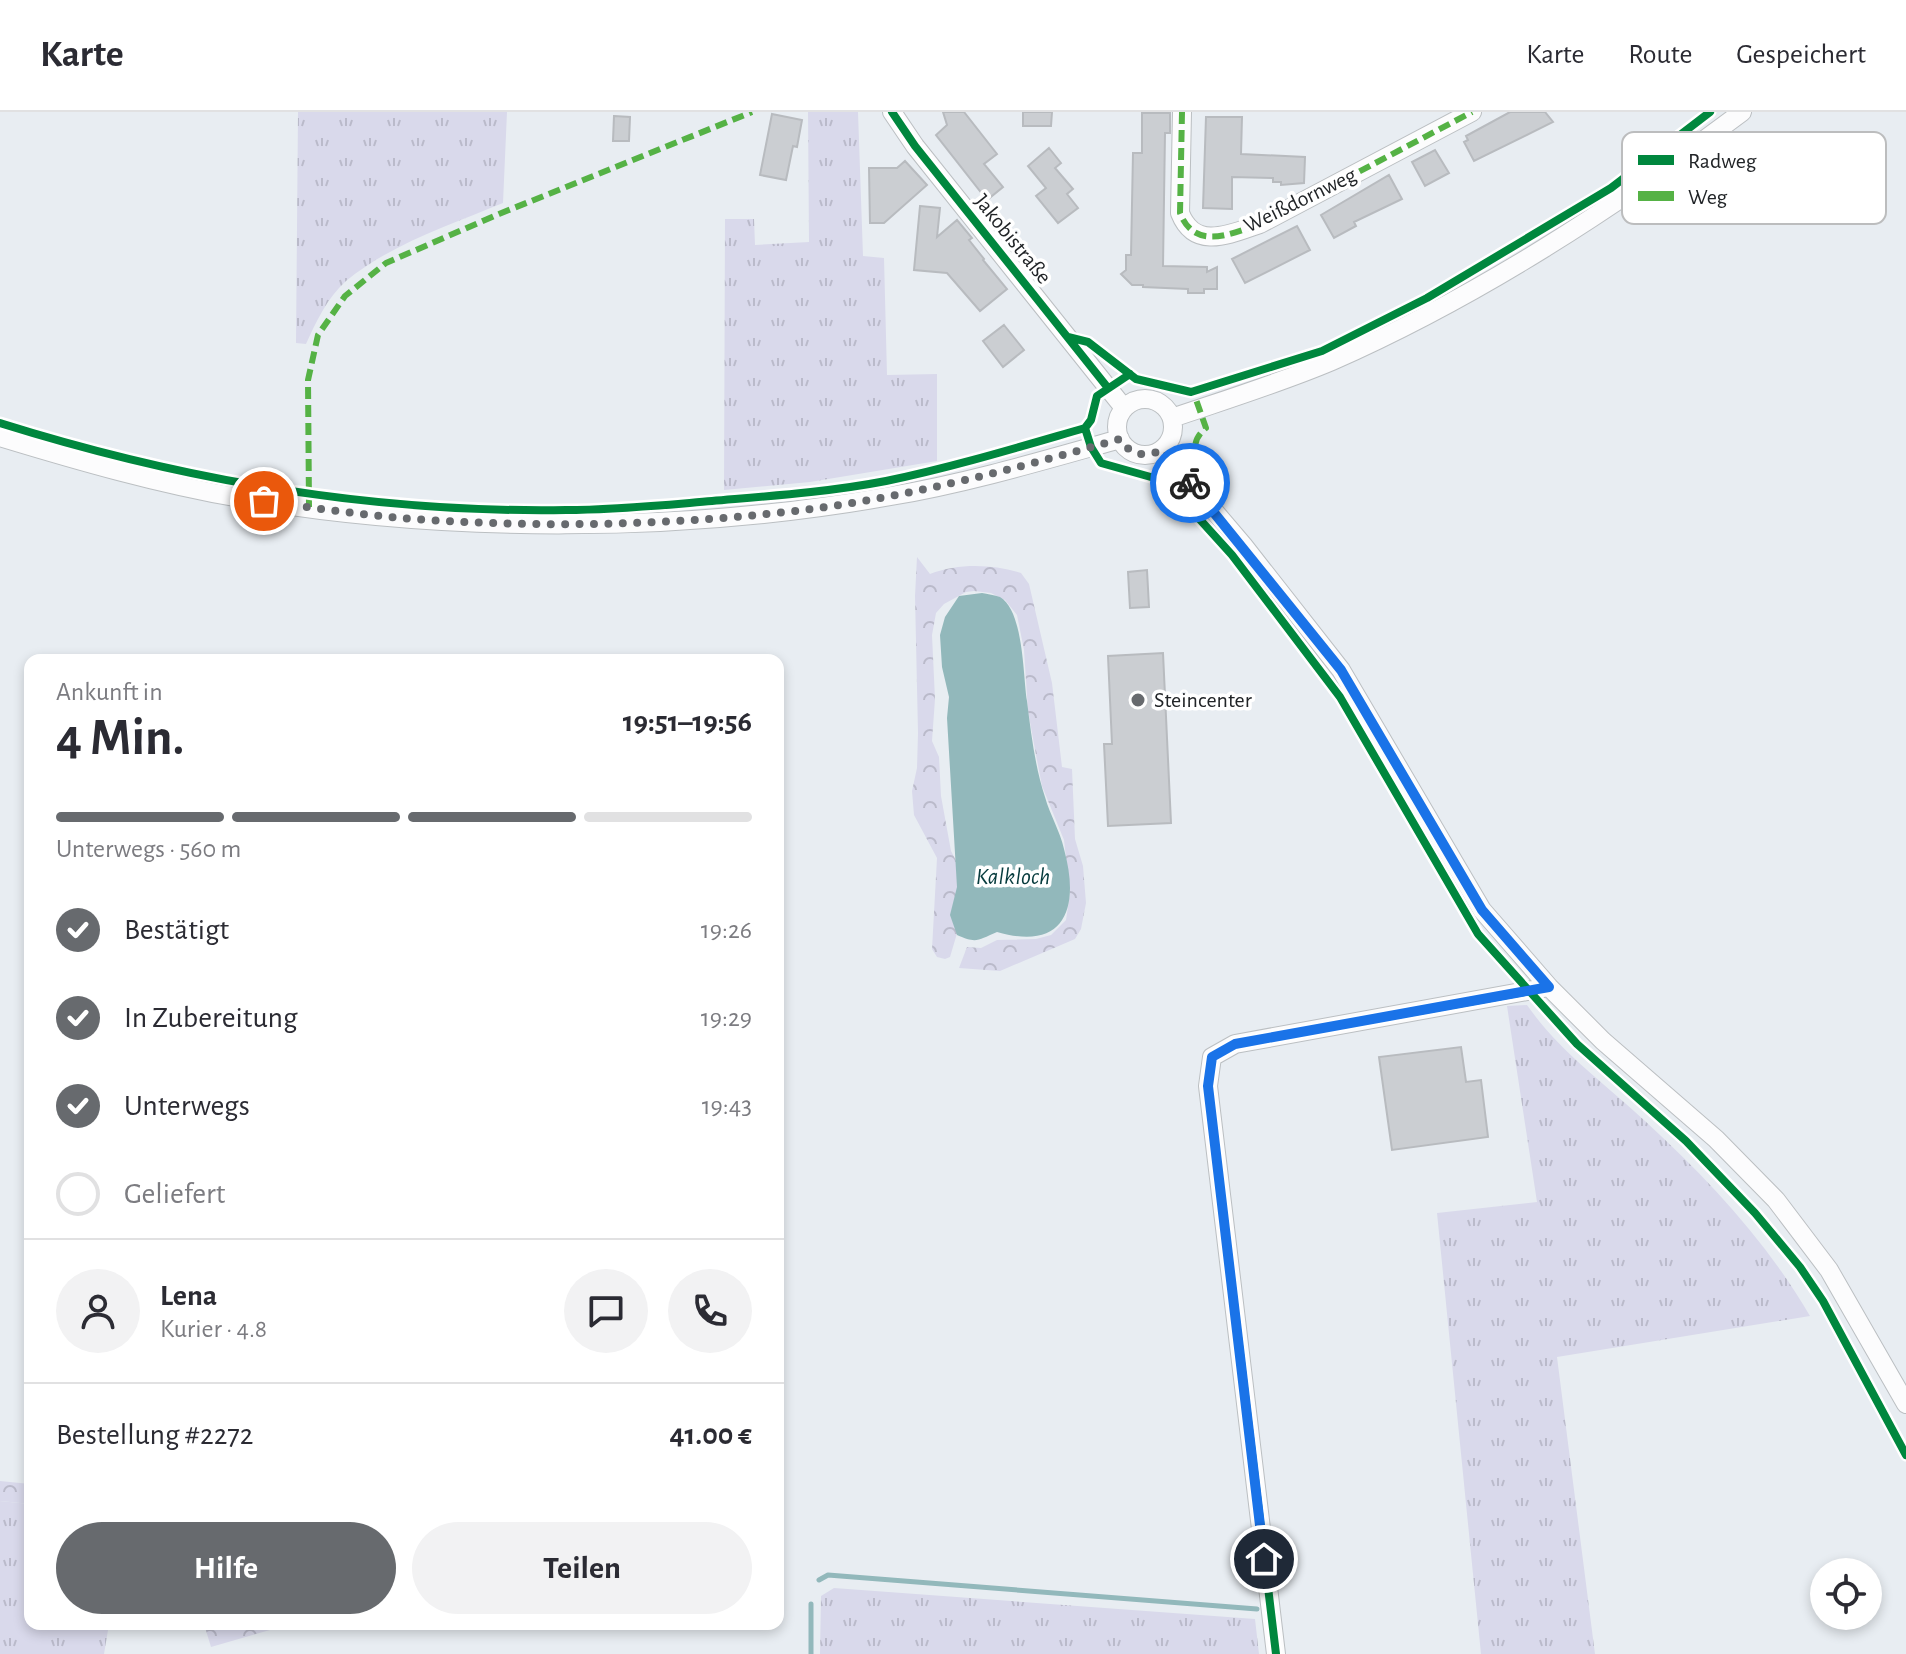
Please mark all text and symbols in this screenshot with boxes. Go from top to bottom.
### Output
text: Karte [40,36,124,74]
text: Karte [1526,41,1584,69]
text: Route [1628,41,1692,69]
text: Gespeichert [1736,41,1866,69]
legend [1622,132,1886,224]
text: Radweg [1688,150,1757,172]
street label: Weißdornweg [1240,163,1360,237]
text: Weg [1688,186,1728,208]
street label: Jakobistraße [970,190,1056,288]
courier [1150,443,1230,523]
icon: bike [1168,461,1212,505]
pin [230,467,298,535]
icon: bag [242,479,286,523]
text: Ankunft in [56,679,163,705]
place label: Steincenter [1154,689,1252,711]
marker: Steincenter [1129,691,1147,709]
text: 19:51–19:56 [623,707,752,737]
text: 4 Min. [56,712,184,764]
text: Unterwegs · 560 m [56,836,241,862]
water label: Kalkloch [976,865,1050,889]
icon: check [56,908,100,952]
text: Bestätigt [124,915,229,945]
text: 19:26 [701,917,752,943]
icon: check [56,996,100,1040]
text: In Zubereitung [124,1003,298,1033]
text: 19:29 [701,1005,752,1031]
icon: check [56,1084,100,1128]
text: Unterwegs [124,1091,250,1121]
text: 19:43 [702,1093,752,1119]
text: Geliefert [124,1179,225,1209]
button: person [56,1269,140,1353]
button: chat [564,1269,648,1353]
button: phone [668,1269,752,1353]
text: Lena [160,1281,217,1311]
text: Kurier · 4.8 [160,1316,267,1342]
text: Bestellung #2272 [56,1420,254,1450]
text: 41.00 € [669,1420,752,1450]
button: Hilfe [56,1522,396,1614]
button: Teilen [412,1522,752,1614]
pin [1230,1525,1298,1593]
icon: home [1242,1537,1286,1581]
map controls [1810,1558,1882,1630]
button: locate [1810,1558,1882,1630]

